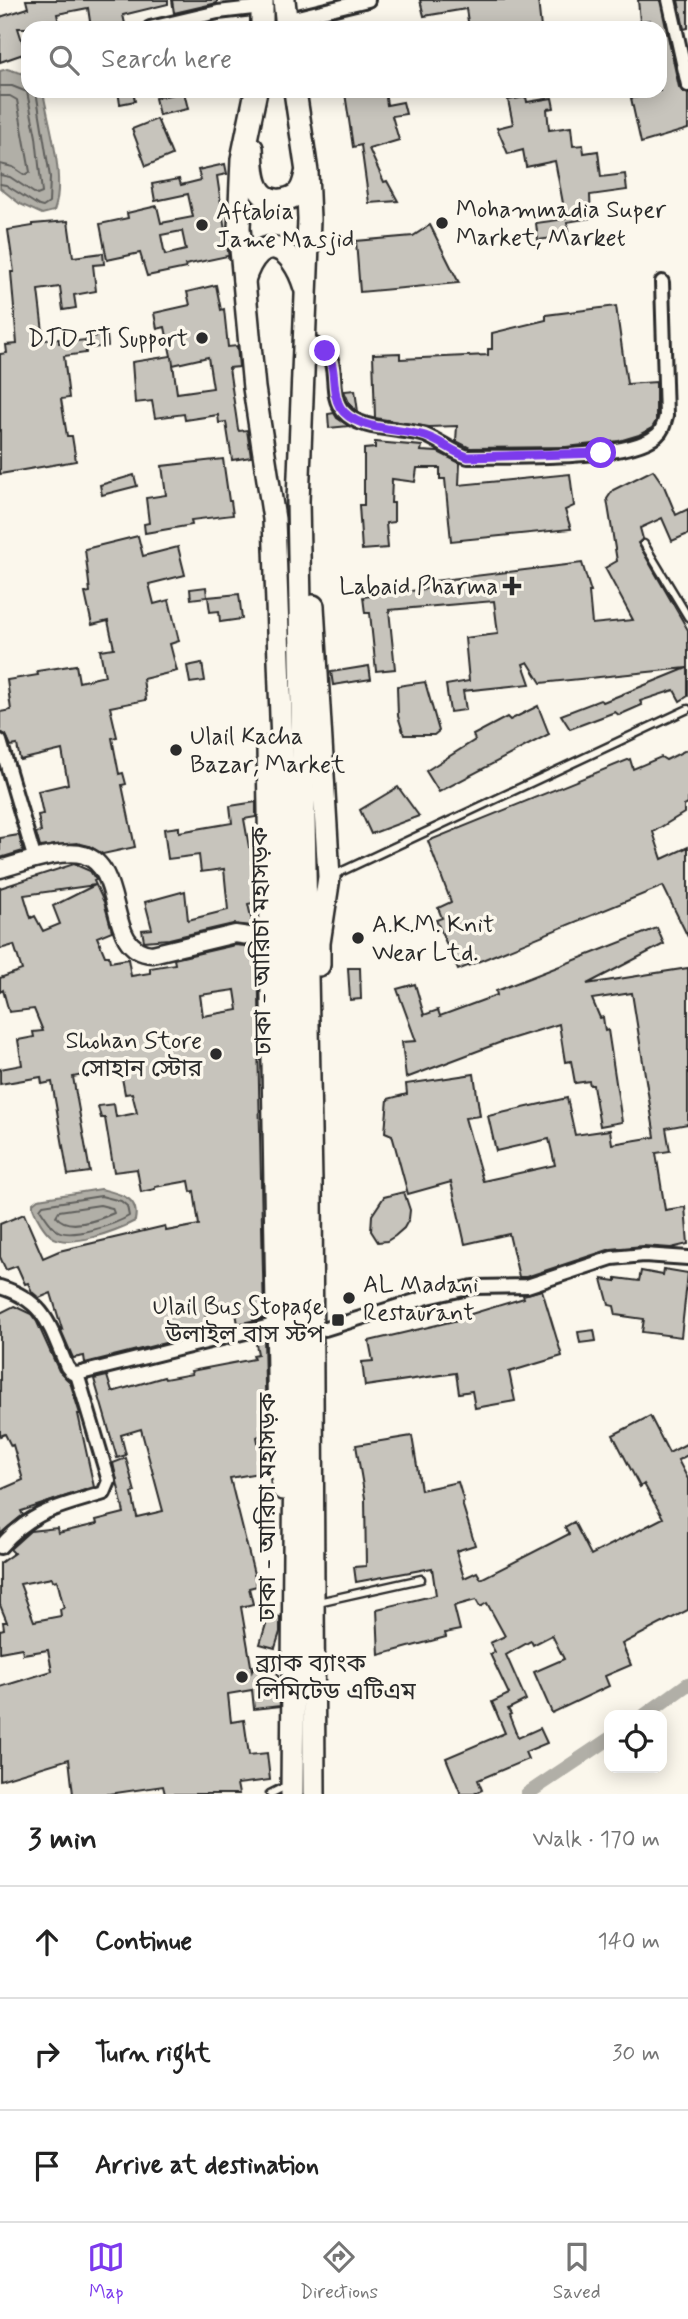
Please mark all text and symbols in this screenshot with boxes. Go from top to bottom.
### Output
search box [21,21,667,98]
icon: search [45,41,83,79]
text: Search here [101,43,232,77]
place label: Mohammadia Super Market, Market [456,195,667,254]
place label: Aftabia Jame Masjid [216,197,354,256]
marker: Mohammadia Super Market, Market [434,215,450,231]
marker: Aftabia Jame Masjid [194,217,210,233]
place label: DTD IT Support [28,324,188,355]
marker: DTD IT Support [194,330,210,346]
route end [309,335,340,366]
route start [585,437,616,468]
place label: Labaid Pharma [339,572,498,603]
marker: Labaid Pharma [504,578,520,594]
place label: Ulail Kacha Bazar, Market [190,722,345,781]
marker: Ulail Kacha Bazar, Market [168,742,184,758]
street label: ঢাকা - আরিচা মহাসড়ক [245,826,280,1057]
place label: A.K.M. Knit Wear Ltd. [372,910,494,969]
marker: A.K.M. Knit Wear Ltd. [350,930,366,946]
place label: Shohan Store সোহান স্টোর [66,1026,203,1085]
marker: Shohan Store সোহান স্টোর [208,1046,224,1062]
place label: AL Madani Restaurant [363,1270,478,1329]
marker: AL Madani Restaurant [341,1290,357,1306]
place label: Ulail Bus Stopage উলাইল বাস স্টপ [153,1292,325,1351]
marker: Ulail Bus Stopage উলাইল বাস স্টপ [330,1312,346,1328]
street label: ঢাকা - আরিচা মহাসড়ক [253,1392,284,1622]
place label: ব্র্যাক ব্যাংক লিমিটেড এটিএম [255,1649,416,1708]
marker: ব্র্যাক ব্যাংক লিমিটেড এটিএম [234,1669,250,1685]
map controls [604,1710,667,1773]
button: locate [604,1710,667,1773]
text: 3 min [28,1820,97,1859]
text: Walk · 170 m [532,1825,660,1855]
icon: ahead [28,1923,66,1961]
text: Continue [95,1925,192,1959]
text: 140 m [597,1927,660,1957]
icon: right [28,2035,66,2073]
text: Turn right [95,2037,211,2071]
text: 30 m [612,2039,660,2069]
icon: arrive [28,2147,66,2185]
text: Arrive at destination [95,2149,319,2183]
tab: Map [87,2238,125,2305]
tab: Directions [300,2238,378,2305]
tab: Saved [553,2238,601,2305]

